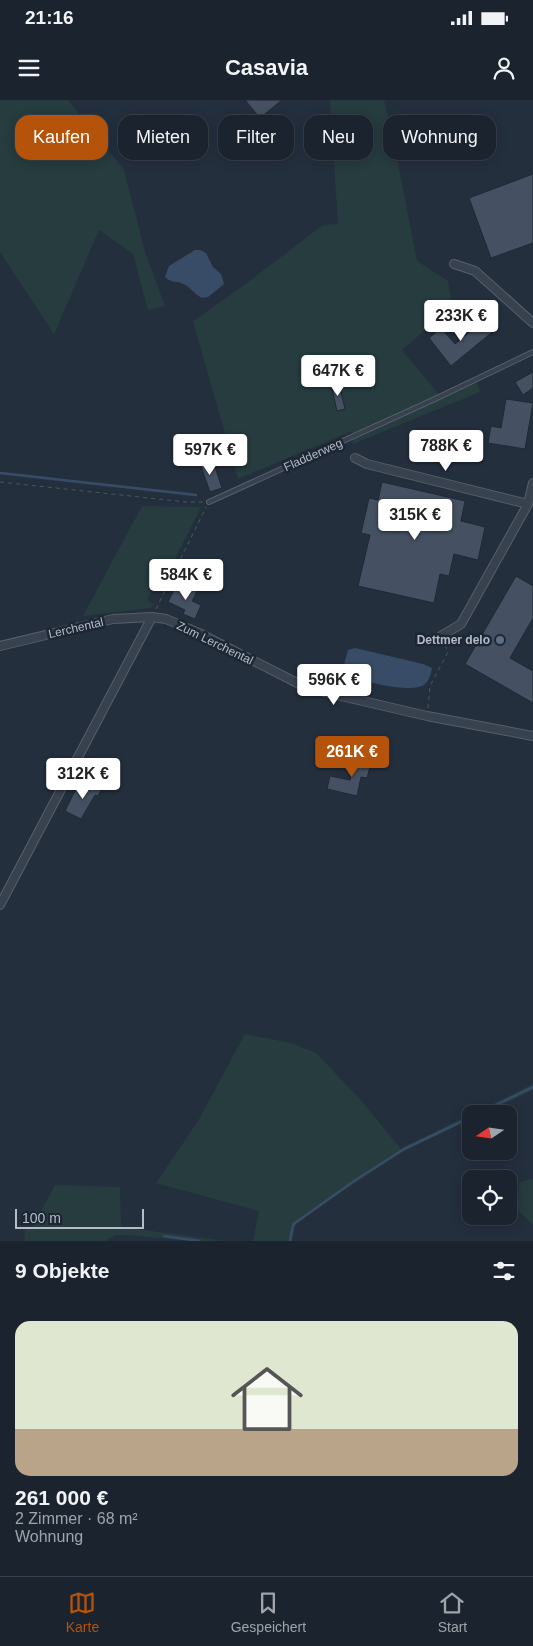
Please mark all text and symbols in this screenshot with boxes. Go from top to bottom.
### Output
text: 21:16 [25,7,74,28]
icon: menu [15,54,43,82]
icon: person [490,54,518,82]
text: Casavia [225,55,308,80]
chip: Kaufen [15,115,108,160]
chip: Mieten [118,115,208,160]
chip: Filter [218,115,294,160]
chip: Neu [304,115,373,160]
chip: Wohnung [383,115,496,160]
pin: 233K € [420,300,502,342]
text: 233K € [435,307,487,324]
pin: 647K € [297,354,379,397]
text: 647K € [312,362,364,379]
pin: 788K € [405,430,487,472]
pin: 597K € [169,434,251,476]
street label: Fladderweg [282,436,344,474]
text: 788K € [420,437,472,454]
text: 597K € [184,441,236,458]
pin: 315K € [374,498,456,541]
text: 315K € [389,506,441,523]
pin: 584K € [145,558,227,601]
text: 584K € [160,566,212,583]
street label: Lerchental [47,615,105,641]
street label: Zum Lerchental [174,618,256,668]
place label: Dettmer delo [417,633,490,647]
marker: Dettmer delo [494,634,506,646]
pin: 596K € [293,664,375,706]
text: 596K € [308,671,360,688]
pin: 261K € [311,736,393,778]
text: 261K € [326,743,378,760]
pin: 312K € [42,758,124,800]
text: 312K € [57,765,109,782]
north arrow [462,1105,518,1160]
map controls [462,1105,517,1225]
button: locate [462,1170,517,1225]
scale bar [15,1206,144,1229]
text: 100 m [22,1210,61,1226]
icon: filters [490,1257,518,1285]
text: 9 Objekte [15,1259,110,1282]
icon: home [222,1354,312,1444]
text: 261 000 € [15,1486,108,1509]
text: 2 Zimmer · 68 m² [15,1510,138,1527]
text: Wohnung [15,1528,83,1545]
tab: Karte [66,1589,99,1635]
tab: Gespeichert [231,1589,306,1635]
tab: Start [438,1589,467,1635]

